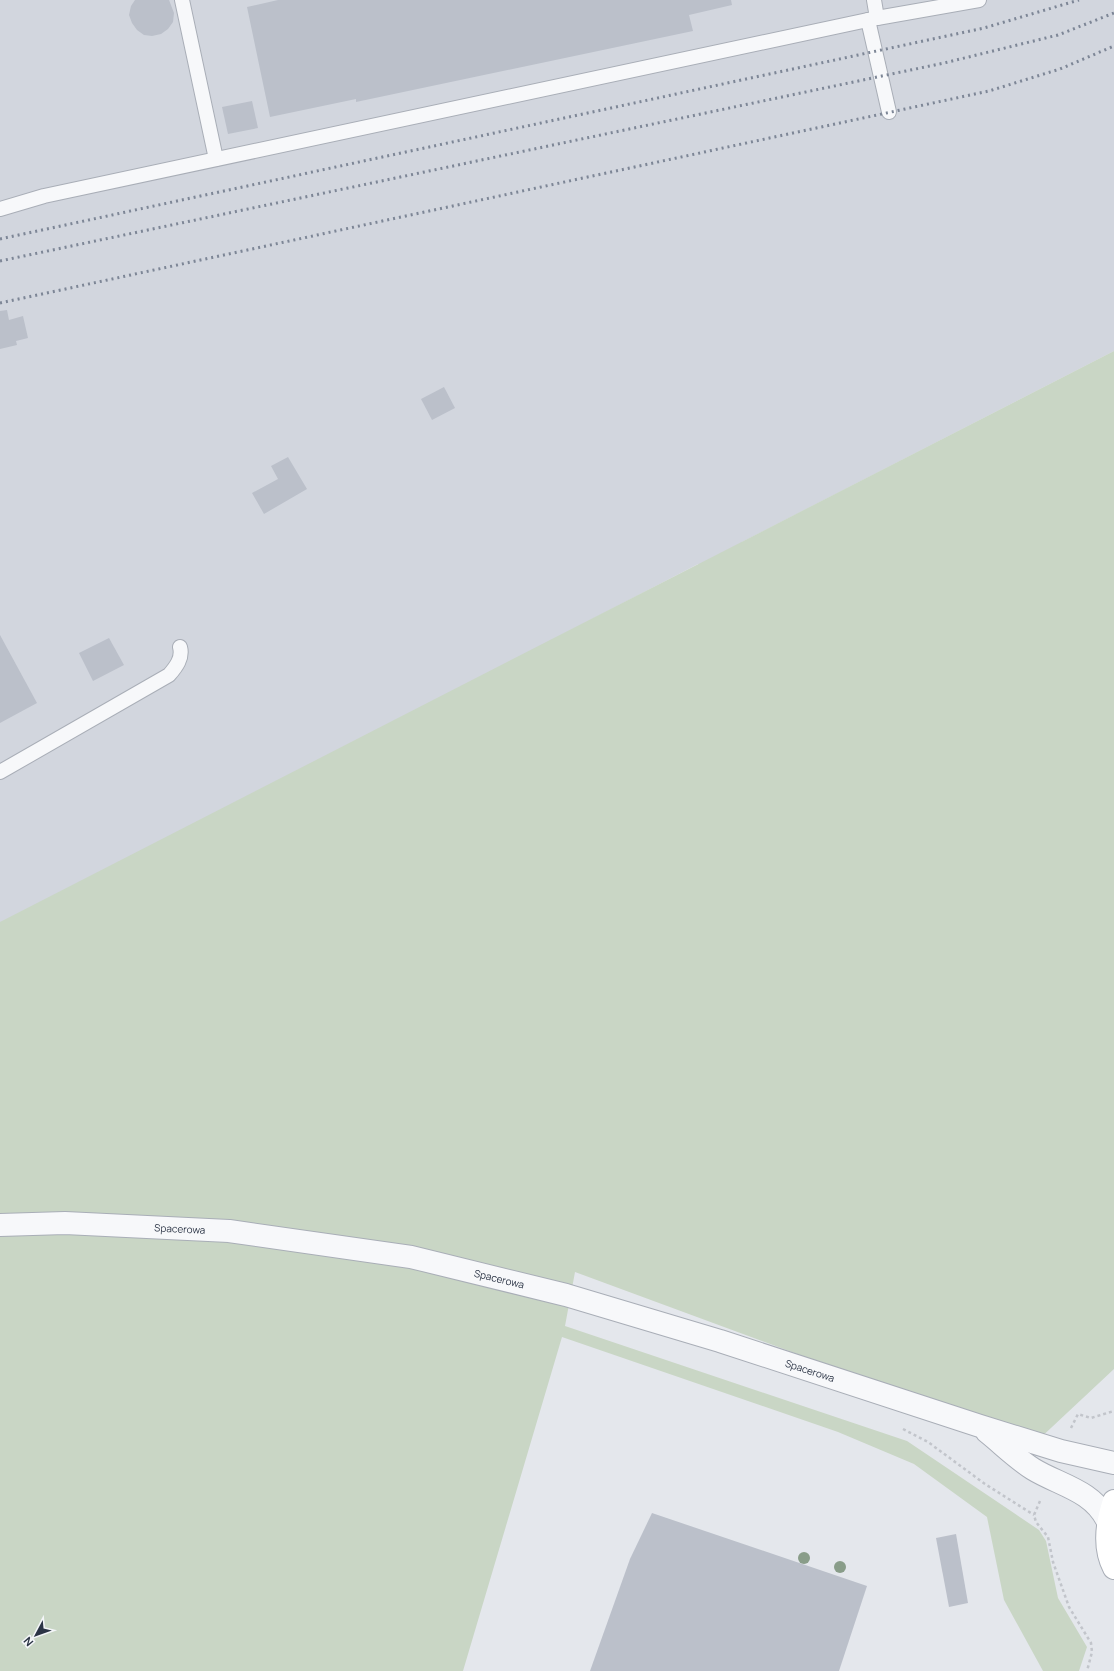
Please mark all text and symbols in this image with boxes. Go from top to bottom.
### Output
street label: Spacerowa [154,1220,206,1237]
street label: Spacerowa [473,1266,526,1292]
street label: Spacerowa [783,1356,836,1385]
north arrow [16,1615,56,1655]
text: N [20,1634,36,1650]

